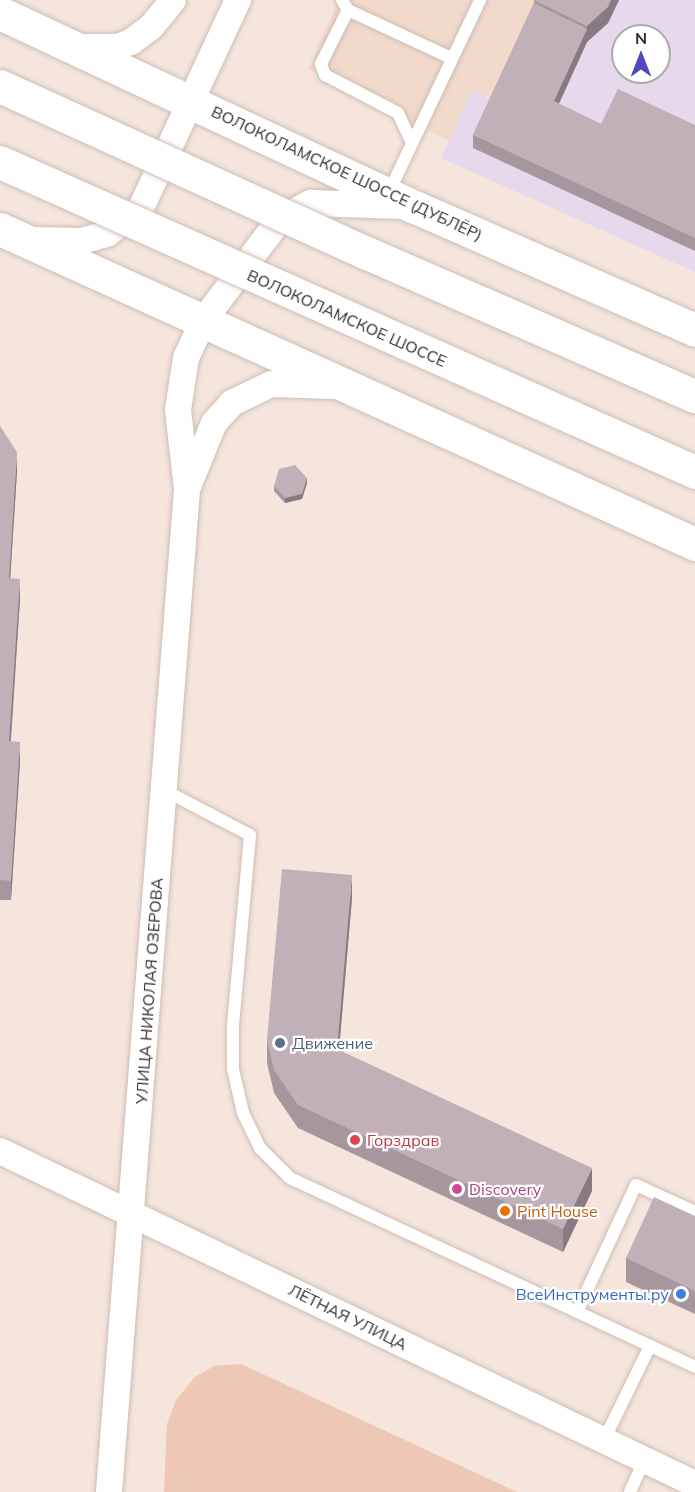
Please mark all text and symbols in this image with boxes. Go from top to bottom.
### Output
north arrow [611,24,671,84]
text: N [635,28,647,48]
street label: ВОЛОКОЛАМСКОЕ ШОССЕ (ДУБЛЁР) [208,102,486,244]
street label: ВОЛОКОЛАМСКОЕ ШОССЕ [244,265,450,371]
street label: УЛИЦА НИКОЛАЯ ОЗЕРОВА [132,877,166,1105]
place label: Движение [292,1033,373,1053]
marker: Движение [273,1036,287,1050]
place label: Горздрав [367,1130,439,1150]
marker: Горздрав [348,1133,362,1147]
place label: Discovery [469,1179,541,1199]
marker: Discovery [450,1182,464,1196]
place label: Pint House [517,1201,598,1221]
marker: Pint House [498,1204,512,1218]
street label: ЛЁТНАЯ УЛИЦА [286,1280,410,1354]
place label: ВсеИнструменты.ру [516,1284,669,1304]
marker: ВсеИнструменты.ру [674,1287,688,1301]

